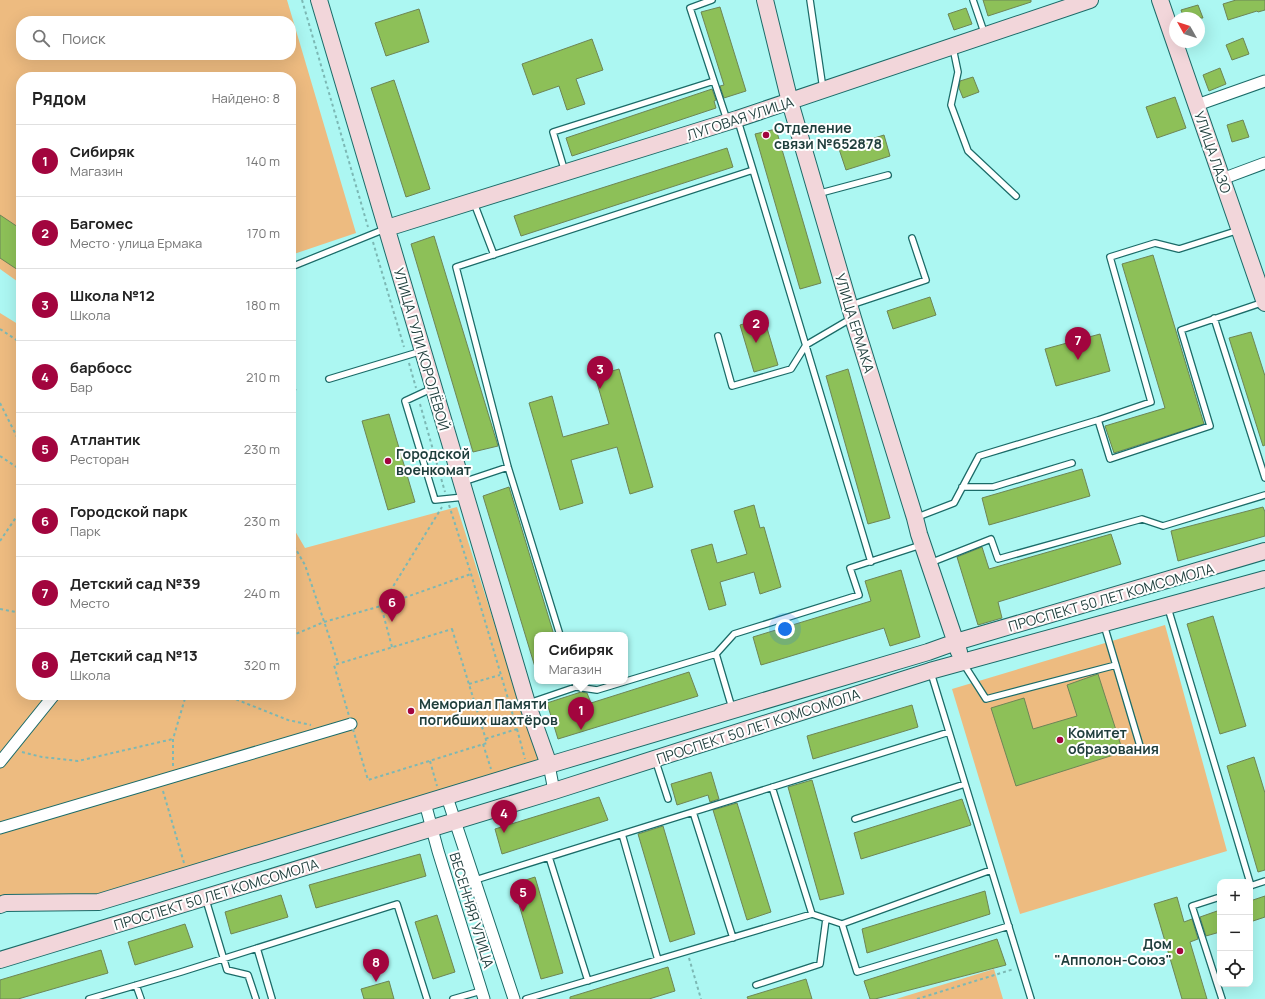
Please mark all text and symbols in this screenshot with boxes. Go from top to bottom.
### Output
north arrow [1169,12,1205,48]
search box [16,16,296,60]
icon: search [30,27,52,49]
text: Поиск [62,28,106,49]
text: Рядом [32,87,86,110]
text: Найдено: 8 [212,89,280,107]
street label: ЛУГОВАЯ УЛИЦА [684,92,796,144]
street label: УЛИЦА ЛАЗО [1190,108,1236,196]
place label: Отделение связи №652878 [774,118,882,153]
marker: Отделение связи №652878 [761,130,771,140]
text: Сибиряк [70,141,134,162]
text: 1 [42,152,48,170]
text: 140 m [246,152,280,170]
text: Магазин [70,162,123,180]
text: Багомес [70,213,133,234]
text: 2 [41,224,49,242]
text: 170 m [247,224,280,242]
text: Место · улица Ермака [70,234,202,252]
street label: УЛИЦА ГУЛИ КОРОЛЁВОЙ [390,265,454,433]
street label: УЛИЦА ЕРМАКА [831,271,879,375]
text: Школа №12 [70,285,155,306]
text: 3 [41,296,49,314]
text: 180 m [246,296,280,314]
text: Школа [70,306,111,324]
pin: 2 [743,310,769,343]
pin: 7 [1065,327,1091,360]
pin: 3 [587,356,613,389]
text: барбосс [70,357,132,378]
text: 4 [41,368,49,386]
text: 210 m [246,368,280,386]
text: Бар [70,378,93,396]
text: Атлантик [70,429,140,450]
text: 5 [41,440,49,458]
text: 230 m [244,440,280,458]
place label: Городской военкомат [396,444,472,479]
text: Ресторан [70,450,129,468]
marker: Городской военкомат [383,456,393,466]
text: Городской парк [70,501,187,522]
text: 6 [41,512,49,530]
text: 230 m [244,512,280,530]
text: Парк [70,522,100,540]
street label: ПРОСПЕКТ 50 ЛЕТ КОМСОМОЛА [1006,558,1216,635]
text: Детский сад №39 [70,573,201,594]
text: 7 [42,584,48,602]
text: 240 m [244,584,280,602]
pin: 6 [379,589,405,622]
text: Место [70,594,110,612]
your location [775,619,795,639]
popup [534,632,628,684]
text: Сибиряк [549,639,613,660]
text: Детский сад №13 [70,645,198,666]
text: 8 [41,656,49,674]
text: 320 m [244,656,280,674]
text: Магазин [549,660,602,678]
text: Школа [70,666,111,684]
street label: ПРОСПЕКТ 50 ЛЕТ КОМСОМОЛА [654,684,862,768]
place label: Мемориал Памяти погибших шахтёров [419,694,558,729]
pin: 1 [568,697,594,730]
marker: Мемориал Памяти погибших шахтёров [406,706,416,716]
place label: Комитет образования [1068,723,1159,758]
marker: Комитет образования [1055,735,1065,745]
pin: 4 [491,800,517,833]
street label: ВЕСЕННЯЯ УЛИЦА [445,850,499,970]
street label: ПРОСПЕКТ 50 ЛЕТ КОМСОМОЛА [111,854,321,934]
pin: 5 [510,879,536,912]
map controls [1217,879,1253,987]
button: + [1217,879,1253,915]
button: − [1217,915,1253,951]
place label: Дом "Апполон-Союз" [1054,934,1172,969]
marker: Дом "Апполон-Союз" [1175,946,1185,956]
pin: 8 [363,949,389,982]
button: locate [1217,951,1253,987]

